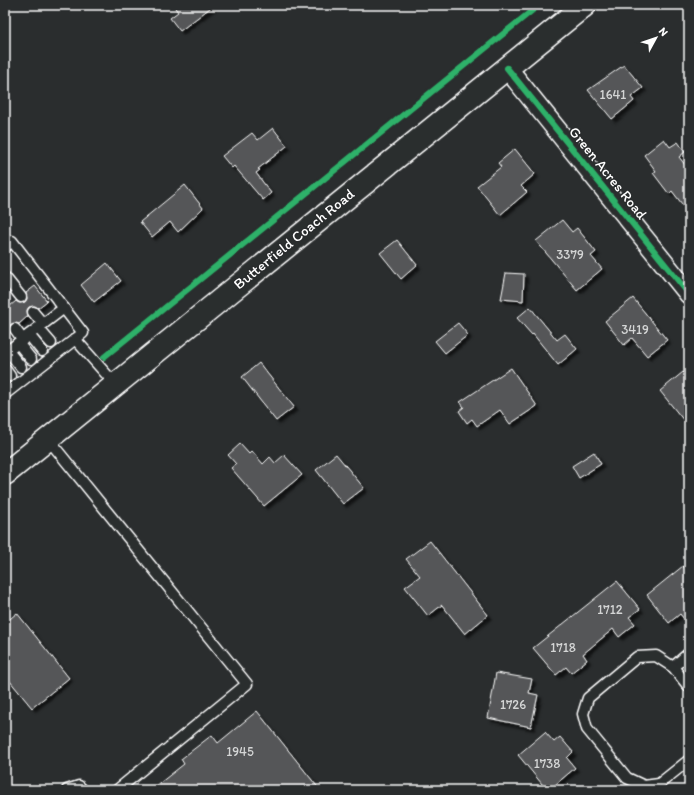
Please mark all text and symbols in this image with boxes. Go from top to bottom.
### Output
north arrow [636,18,676,58]
text: N [656,25,671,39]
house number: 1641 [600,87,626,102]
street label: Green Acres Road [565,123,651,223]
street label: Butterfield Coach Road [230,185,358,293]
house number: 3379 [556,247,584,262]
house number: 3419 [621,322,649,337]
house number: 1712 [597,602,623,617]
house number: 1718 [550,640,576,655]
house number: 1726 [500,697,526,712]
house number: 1945 [226,744,254,759]
house number: 1738 [534,756,560,771]

